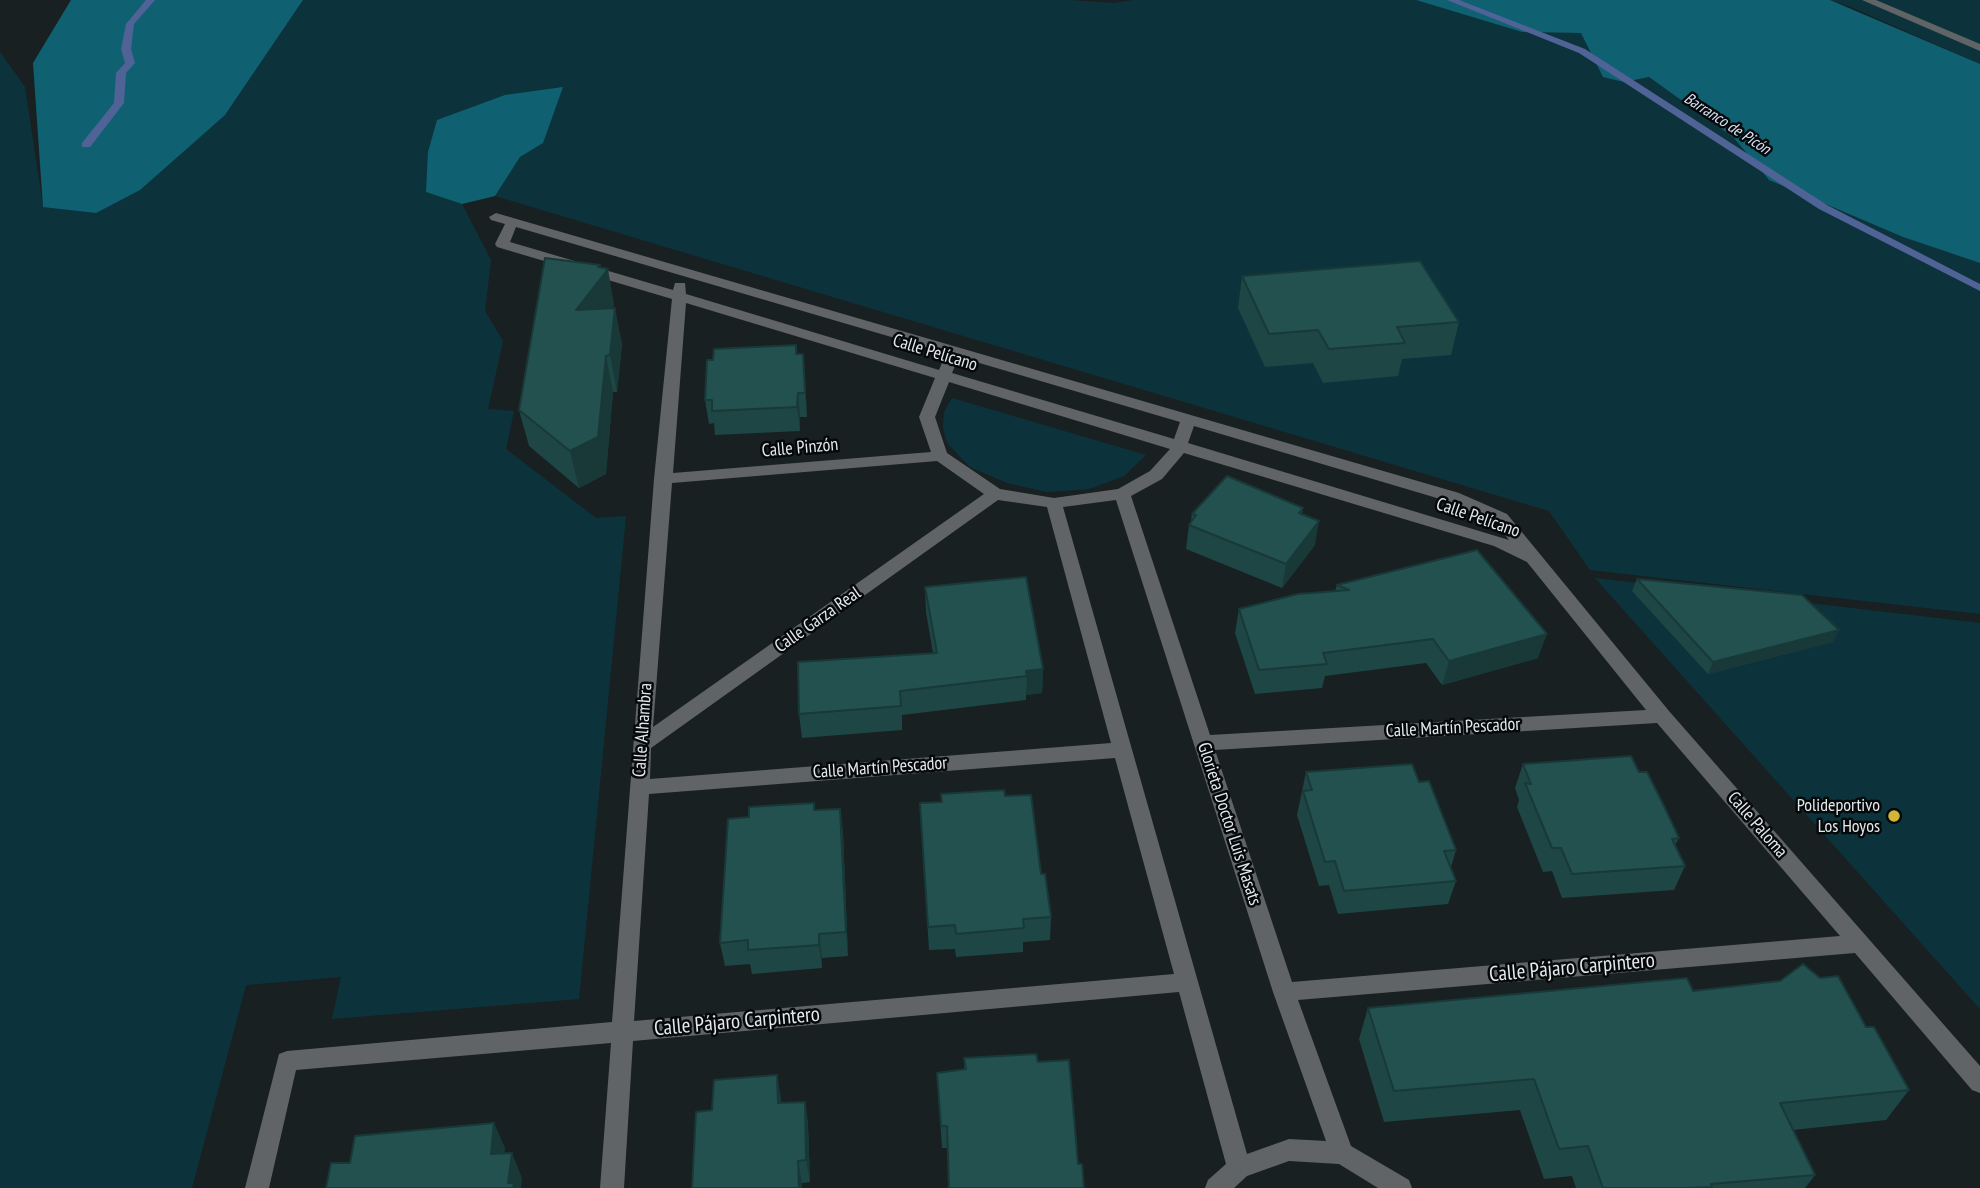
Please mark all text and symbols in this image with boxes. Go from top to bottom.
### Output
water label: Barranco de Picón [1680,89,1774,159]
street label: Calle Pelícano [890,330,980,376]
street label: Calle Pinzón [761,434,839,462]
street label: Calle Pelícano [1433,494,1523,542]
street label: Calle Garza Real [771,582,865,658]
street label: Calle Alhambra [629,682,657,778]
street label: Calle Martín Pescador [1385,714,1521,742]
street label: Glorieta Doctor Luis Masats [1192,740,1266,908]
street label: Calle Martín Pescador [812,753,948,783]
street label: Calle Paloma [1722,788,1792,862]
place label: Polideportivo Los Hoyos [1797,795,1880,838]
marker: Polideportivo Los Hoyos [1886,808,1902,824]
street label: Calle Pájaro Carpintero [1488,948,1656,988]
street label: Calle Pájaro Carpintero [653,1002,821,1042]

